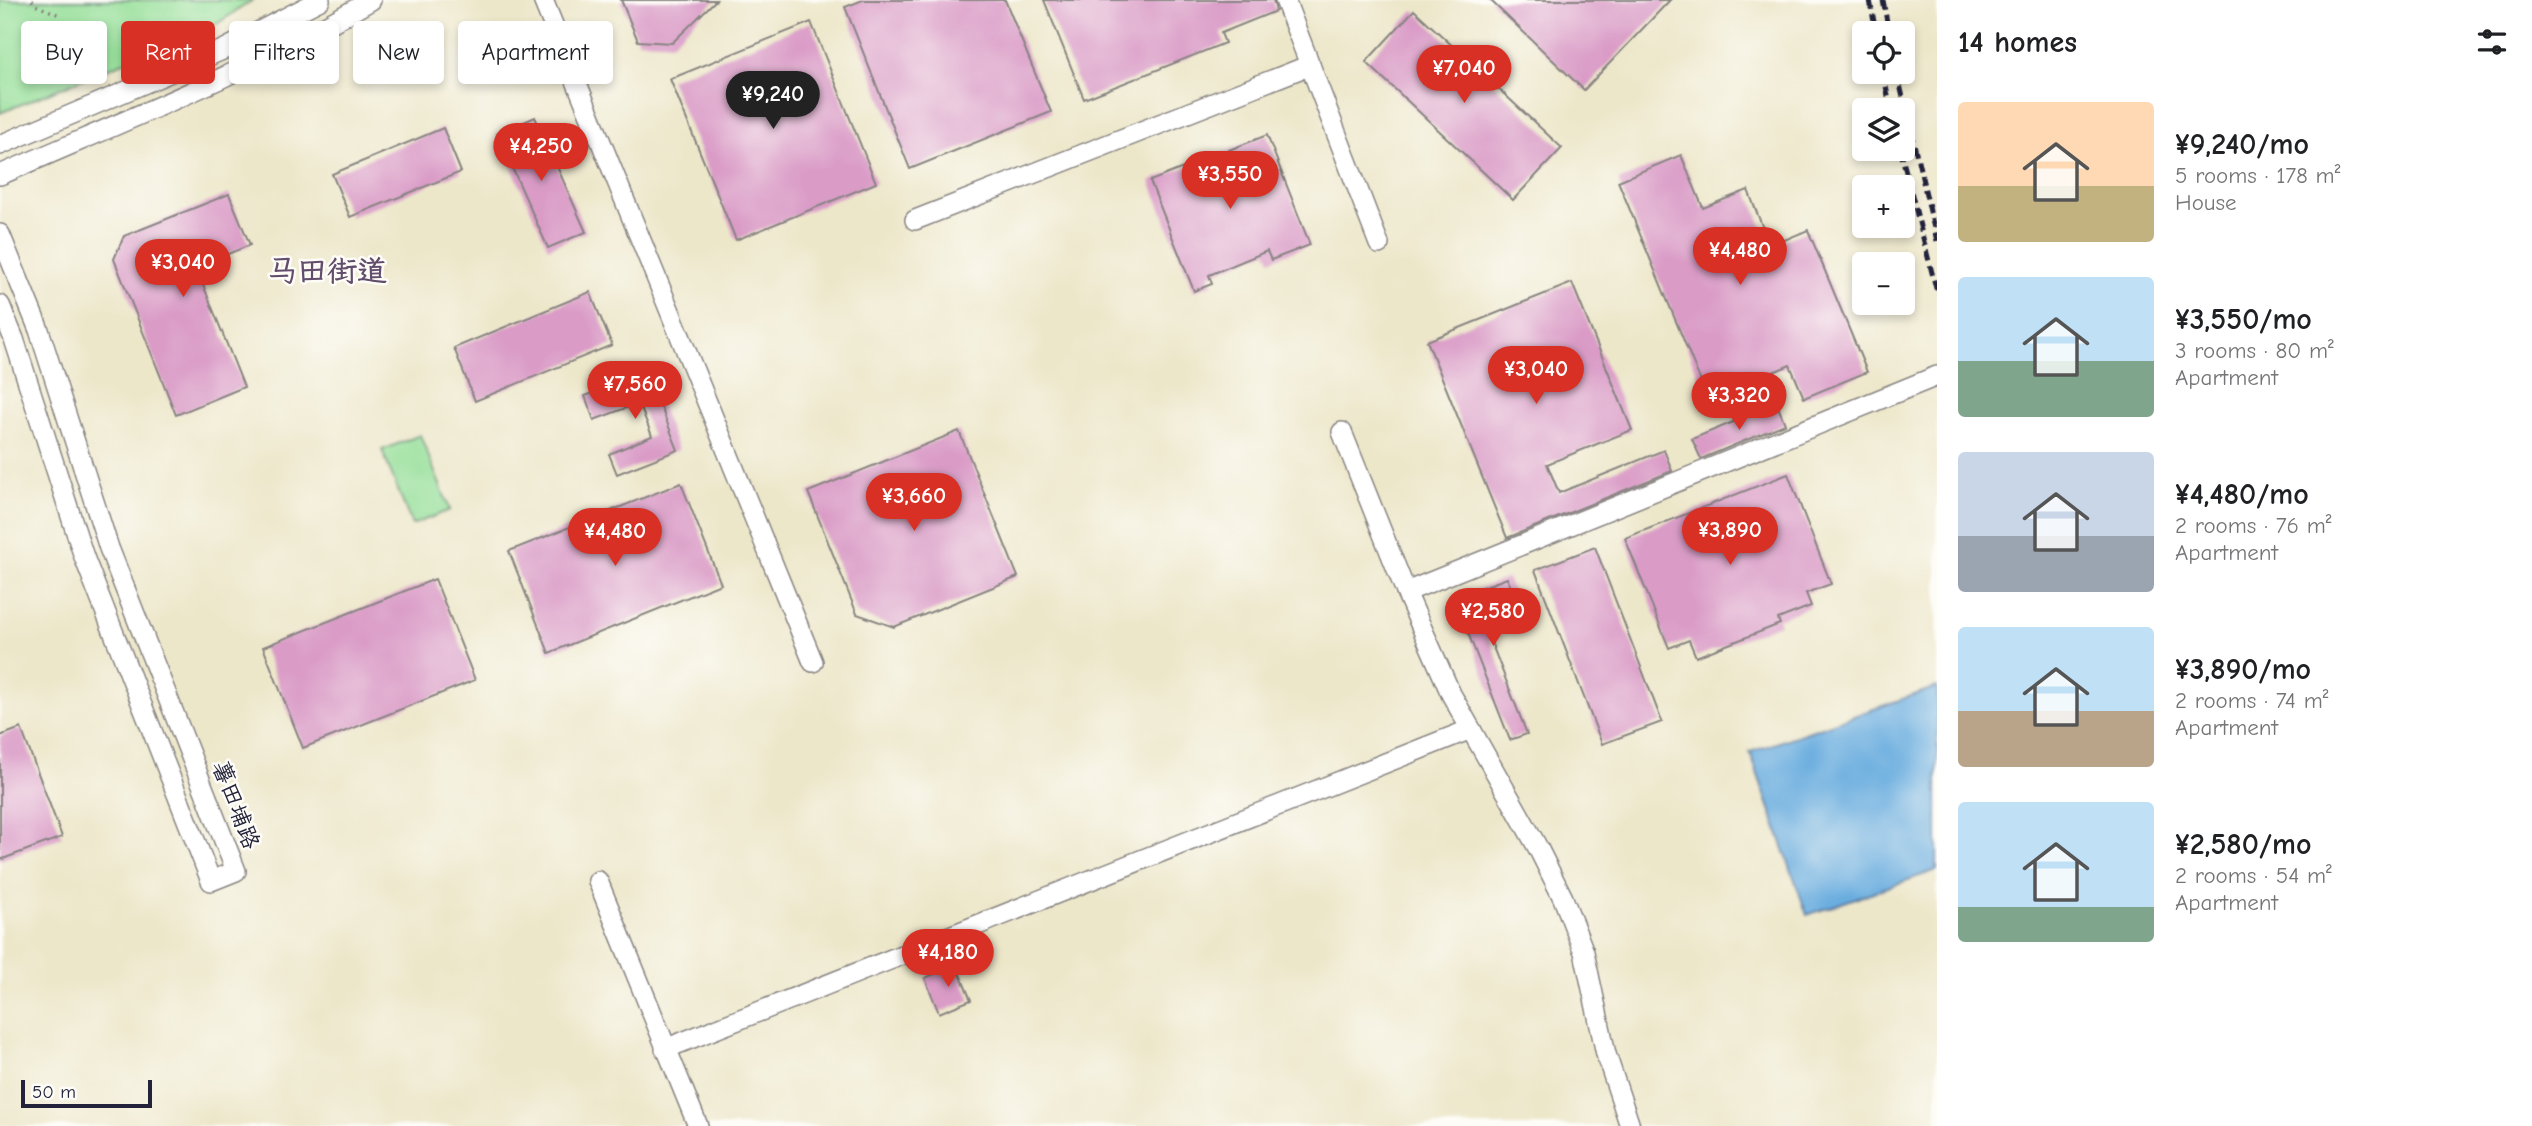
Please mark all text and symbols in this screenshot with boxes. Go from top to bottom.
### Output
chip: Buy [21,21,107,84]
chip: Rent [121,21,215,84]
chip: Filters [229,21,339,84]
chip: New [353,21,444,84]
chip: Apartment [458,21,613,84]
map controls [1852,21,1915,315]
button: locate [1852,21,1915,84]
icon: filters [2473,23,2511,61]
text: 14 homes [1958,25,2077,60]
pin: ¥7,040 [1407,46,1521,105]
text: ¥7,040 [1432,54,1496,81]
pin: ¥9,240 [716,72,830,131]
text: ¥9,240 [742,80,804,107]
button: layers [1852,98,1915,161]
pin: ¥4,250 [484,124,598,183]
text: ¥9,240/mo [2175,127,2309,162]
icon: home [2014,130,2098,214]
text: ¥4,250 [509,132,573,159]
pin: ¥3,550 [1173,152,1287,211]
text: ¥3,550 [1198,160,1262,187]
text: 5 rooms · 178 m² [2175,162,2340,189]
button: + [1852,175,1915,238]
text: House [2175,189,2237,216]
pin: ¥4,480 [1683,228,1797,287]
text: ¥4,480 [1709,236,1771,263]
pin: ¥3,040 [126,240,240,299]
text: ¥3,040 [151,248,215,275]
button: − [1852,252,1915,315]
district label: 马田街道 [267,254,387,289]
text: ¥3,550/mo [2175,302,2312,337]
icon: home [2014,305,2098,389]
text: 3 rooms · 80 m² [2175,337,2334,364]
pin: ¥3,040 [1479,346,1593,406]
text: ¥3,040 [1504,355,1568,382]
pin: ¥7,560 [578,362,692,421]
text: Apartment [2175,364,2278,391]
text: ¥7,560 [603,370,667,397]
pin: ¥3,320 [1682,372,1796,432]
text: ¥3,320 [1708,381,1771,408]
pin: ¥3,660 [857,474,971,533]
text: ¥4,480/mo [2175,477,2309,512]
icon: home [2014,480,2098,564]
text: ¥3,660 [882,482,946,509]
pin: ¥4,480 [558,508,672,568]
pin: ¥3,890 [1673,508,1787,567]
text: 2 rooms · 76 m² [2175,512,2331,539]
text: ¥3,890 [1698,516,1762,543]
text: ¥4,480 [584,517,646,544]
text: Apartment [2175,539,2278,566]
pin: ¥2,580 [1436,588,1550,648]
text: ¥2,580 [1461,597,1525,624]
text: ¥3,890/mo [2175,652,2311,687]
icon: home [2014,655,2098,739]
text: 2 rooms · 74 m² [2175,687,2328,714]
text: Apartment [2175,714,2278,741]
street label: 薯田埔路 [207,757,265,853]
text: ¥2,580/mo [2175,827,2311,862]
icon: home [2014,830,2098,914]
text: 2 rooms · 54 m² [2175,862,2332,889]
text: Apartment [2175,889,2278,916]
pin: ¥4,180 [891,930,1005,989]
text: ¥4,180 [918,938,978,965]
scale bar [21,1077,152,1109]
text: 50 m [32,1081,76,1103]

